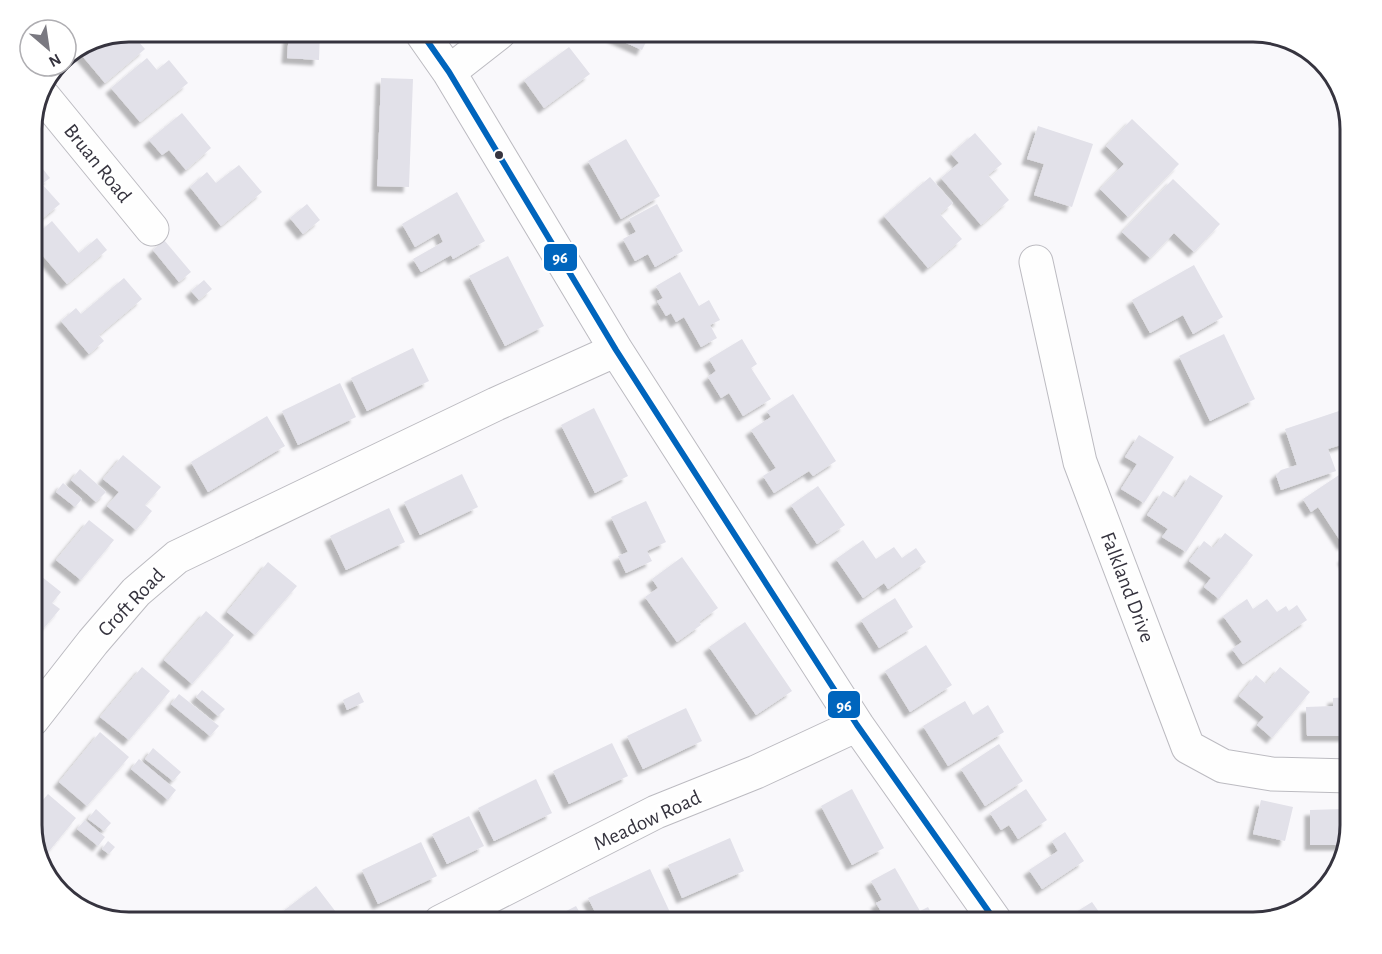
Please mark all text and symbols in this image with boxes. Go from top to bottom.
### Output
north arrow [18,18,78,78]
text: N [46,51,64,70]
street label: Bruan Road [60,120,135,207]
unlabelled marker [493,149,505,161]
line badge: 96 [543,243,578,272]
text: 96 [552,250,568,266]
street label: Falkland Drive [1097,529,1158,645]
street label: Croft Road [94,564,169,640]
line badge: 96 [827,690,861,719]
text: 96 [836,698,852,714]
street label: Meadow Road [590,786,704,854]

